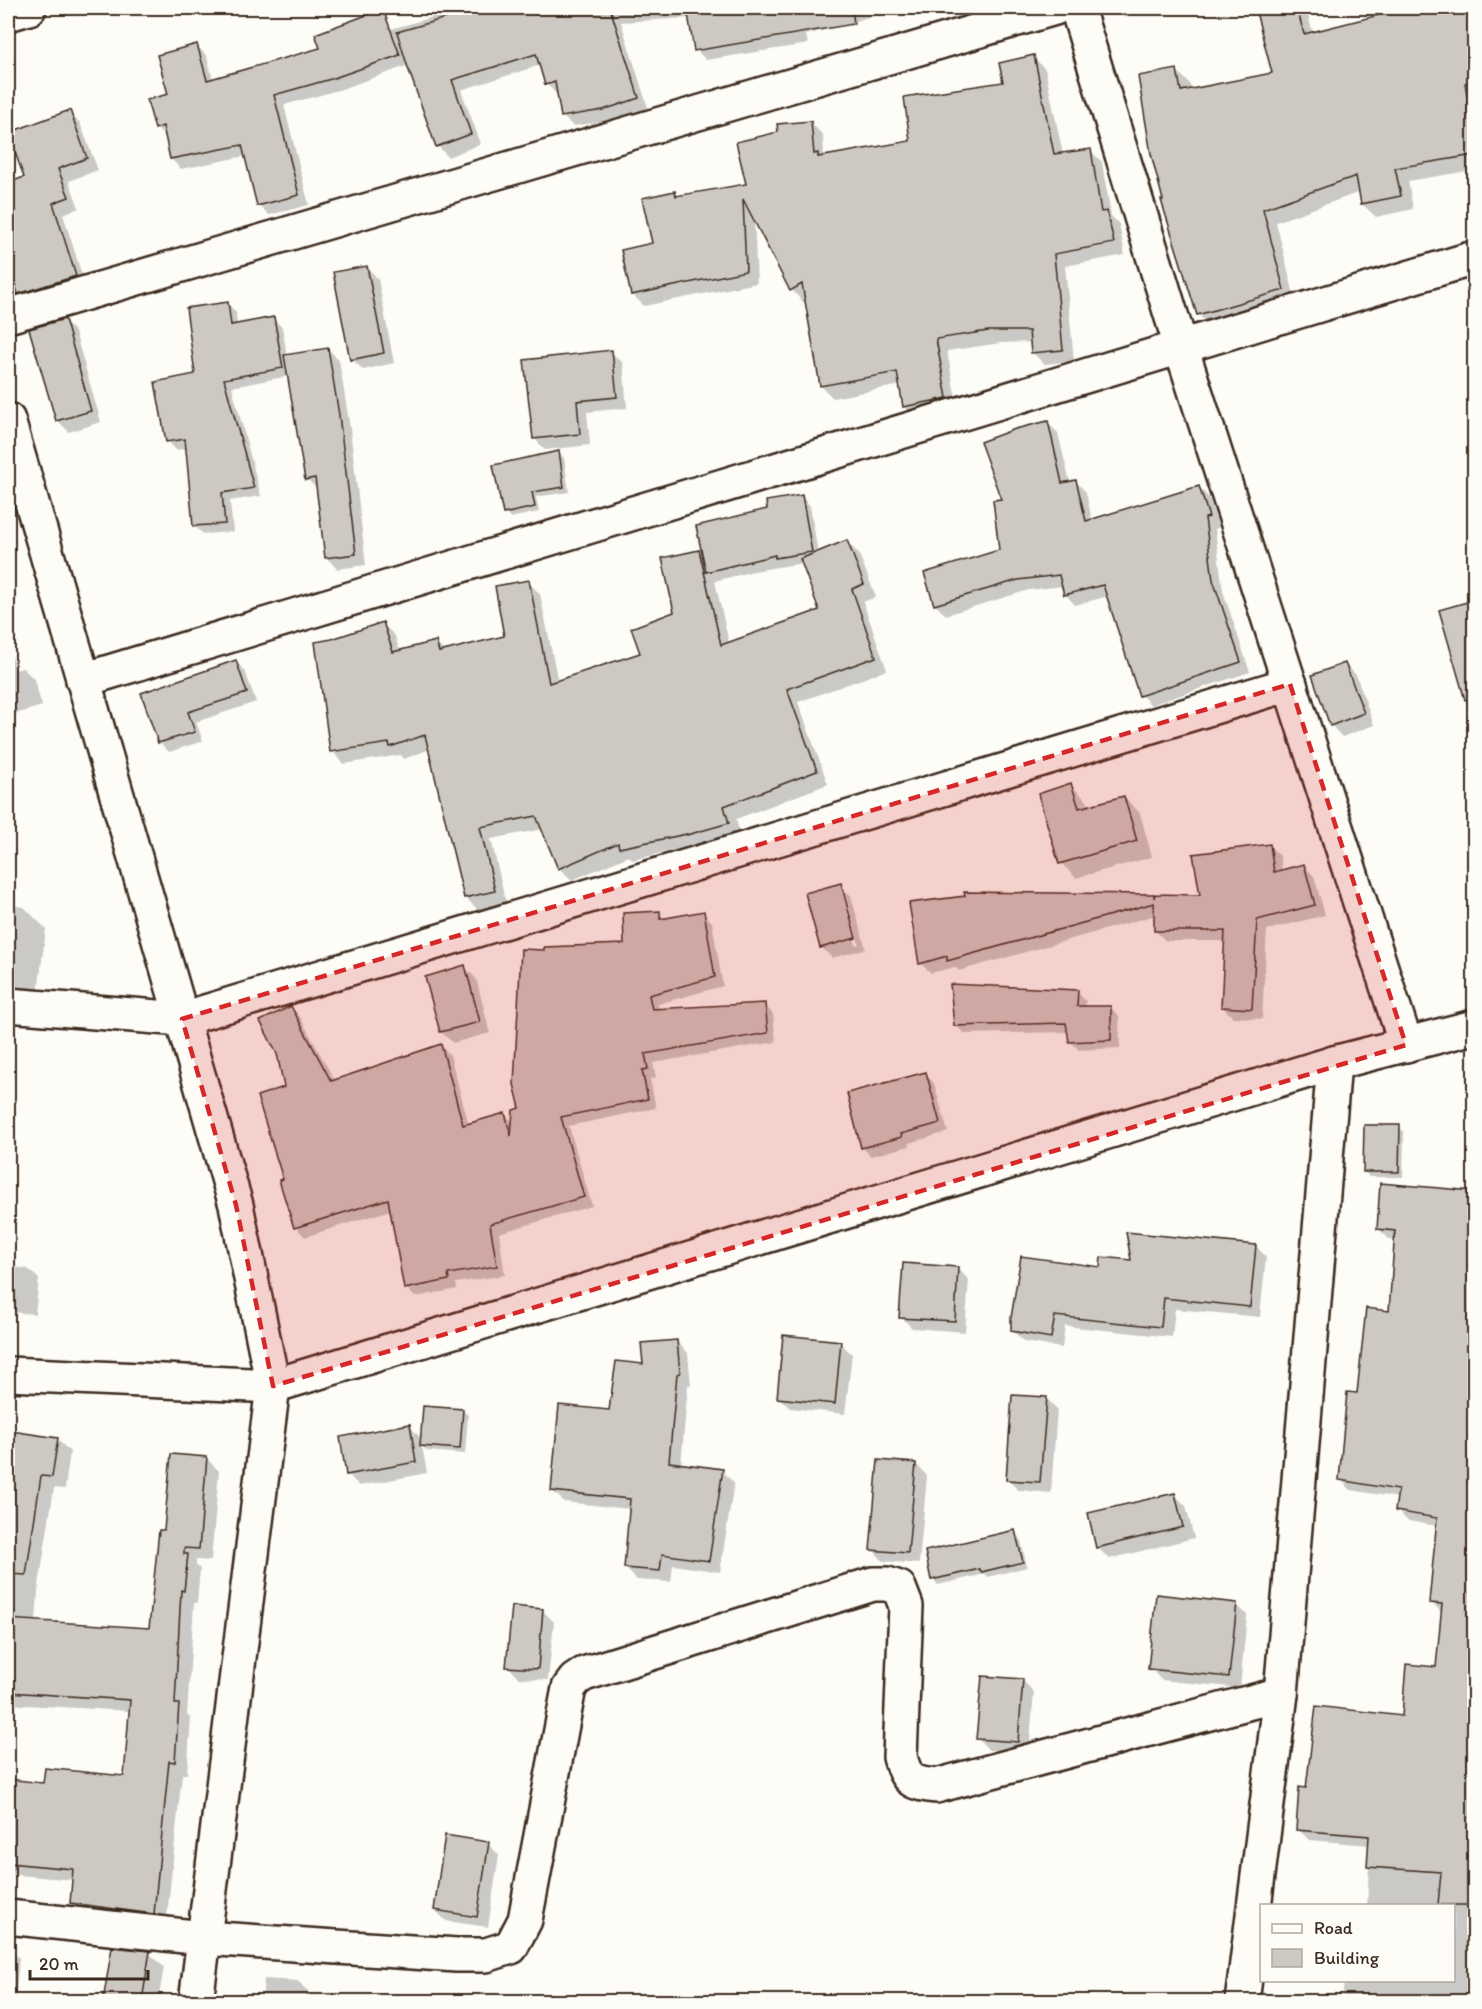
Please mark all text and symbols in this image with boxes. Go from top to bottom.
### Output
legend [1260,1904,1455,1982]
text: Road [1314,1917,1353,1939]
scale bar [30,1943,148,1981]
text: Building [1314,1947,1380,1969]
text: 20 m [39,1953,79,1975]

